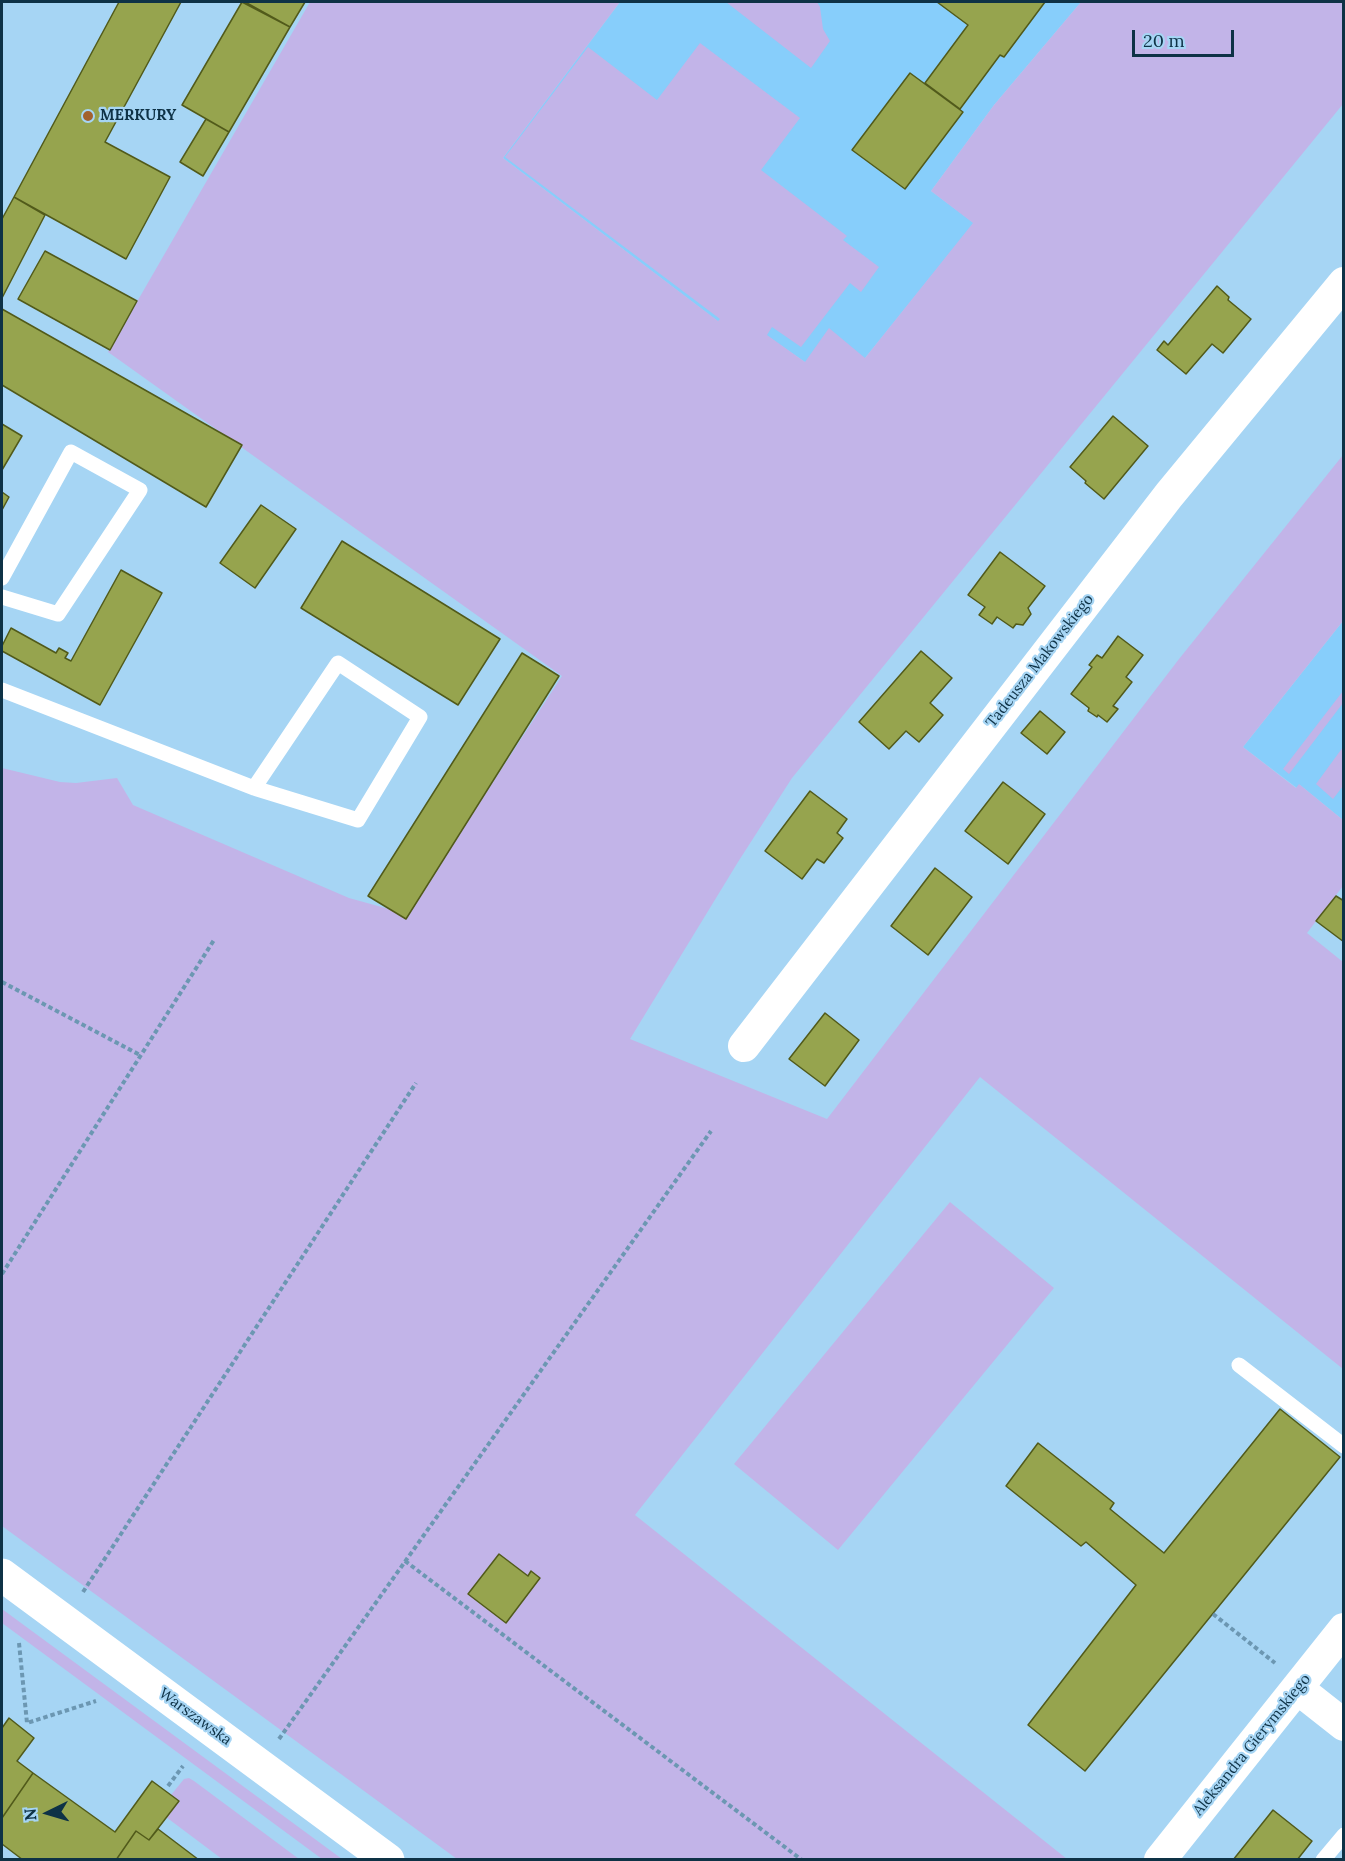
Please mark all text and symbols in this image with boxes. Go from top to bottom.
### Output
scale bar [1135,18,1237,56]
text: 20 m [1143,29,1185,52]
place label: MERKURY [100,107,176,125]
marker: MERKURY [81,109,95,123]
street label: Tadeusza Makowskiego [982,591,1098,731]
street label: Aleksandra Gierymskiego [1189,1671,1315,1819]
street label: Warszawska [155,1685,235,1749]
north arrow [18,1783,78,1843]
text: N [20,1808,41,1822]

